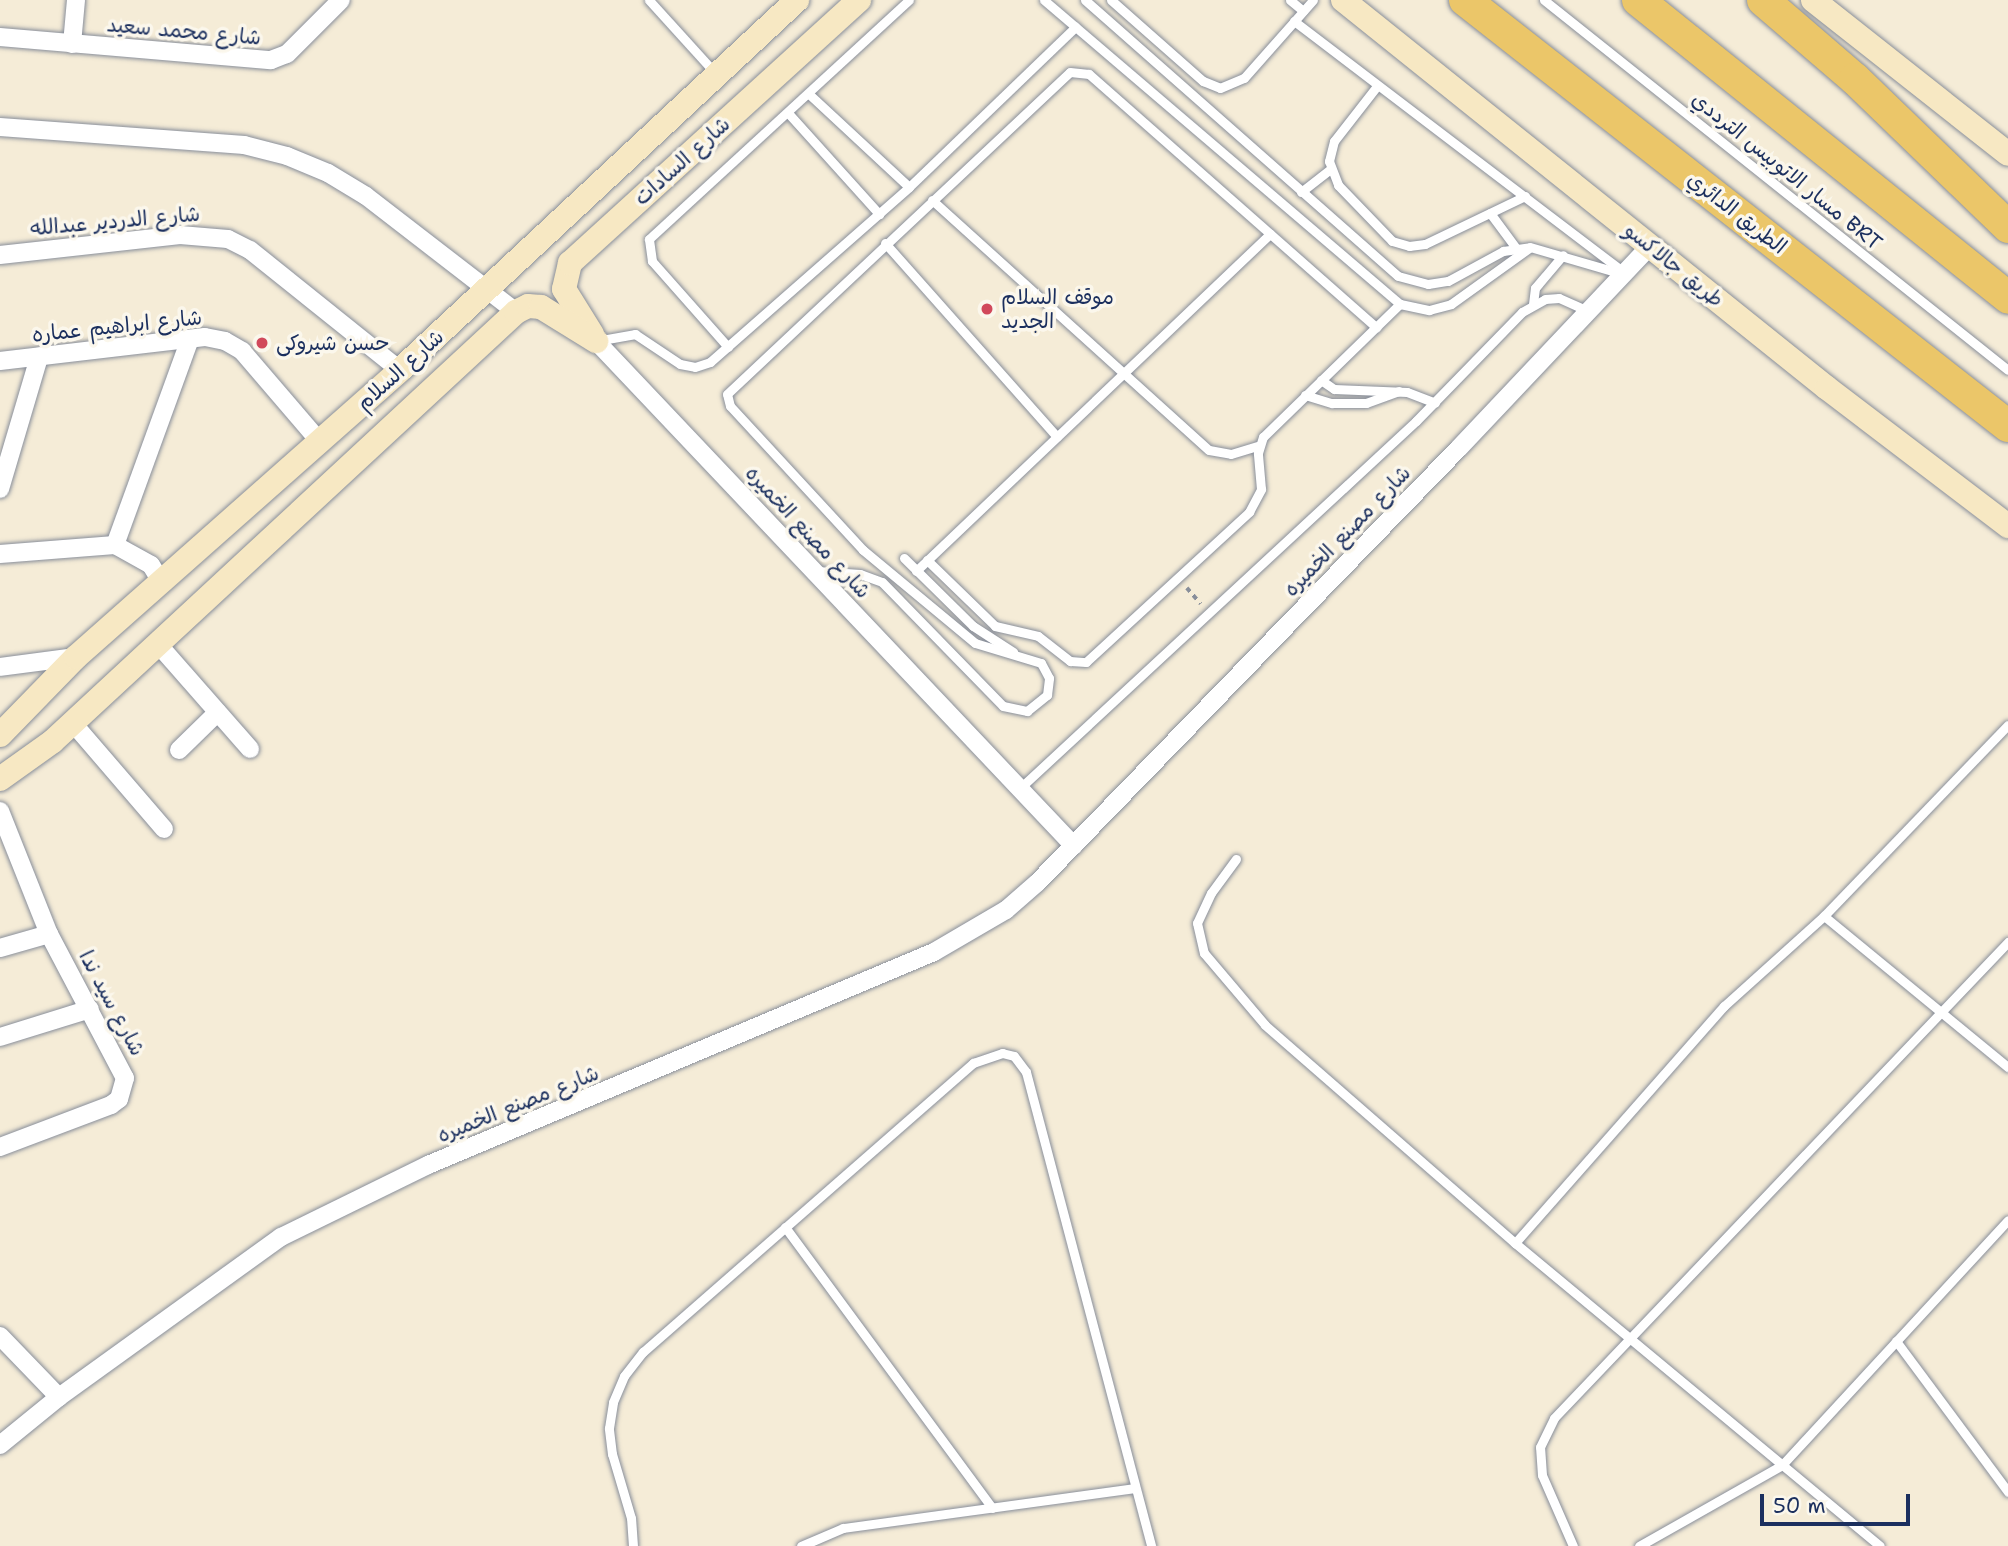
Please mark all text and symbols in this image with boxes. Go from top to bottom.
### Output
street label: شارع محمد سعيد [106,12,262,50]
street label: مسار الاتوبيس الترددي BRT [1687,86,1887,256]
street label: شارع السادات [629,111,735,211]
street label: الطريق الدائري [1682,167,1792,259]
street label: شارع الدردير عبدالله [29,201,201,241]
street label: طريق جالاكسو [1619,217,1729,313]
place label: موقف السلام الجديد [1001,284,1114,334]
marker: موقف السلام الجديد [979,301,995,317]
street label: شارع ابراهيم عماره [31,305,203,347]
street label: شارع السلام [351,324,449,416]
place label: حسن شيروكى [276,330,390,356]
marker: حسن شيروكى [254,335,270,351]
street label: شارع مصنع الخميره [1278,460,1416,602]
street label: شارع مصنع الخميره [740,461,876,603]
street label: شارع سيد ندا [74,946,150,1060]
street label: شارع مصنع الخميره [434,1060,602,1148]
scale bar [1763,1480,1913,1524]
text: 50 m [1773,1492,1826,1520]

